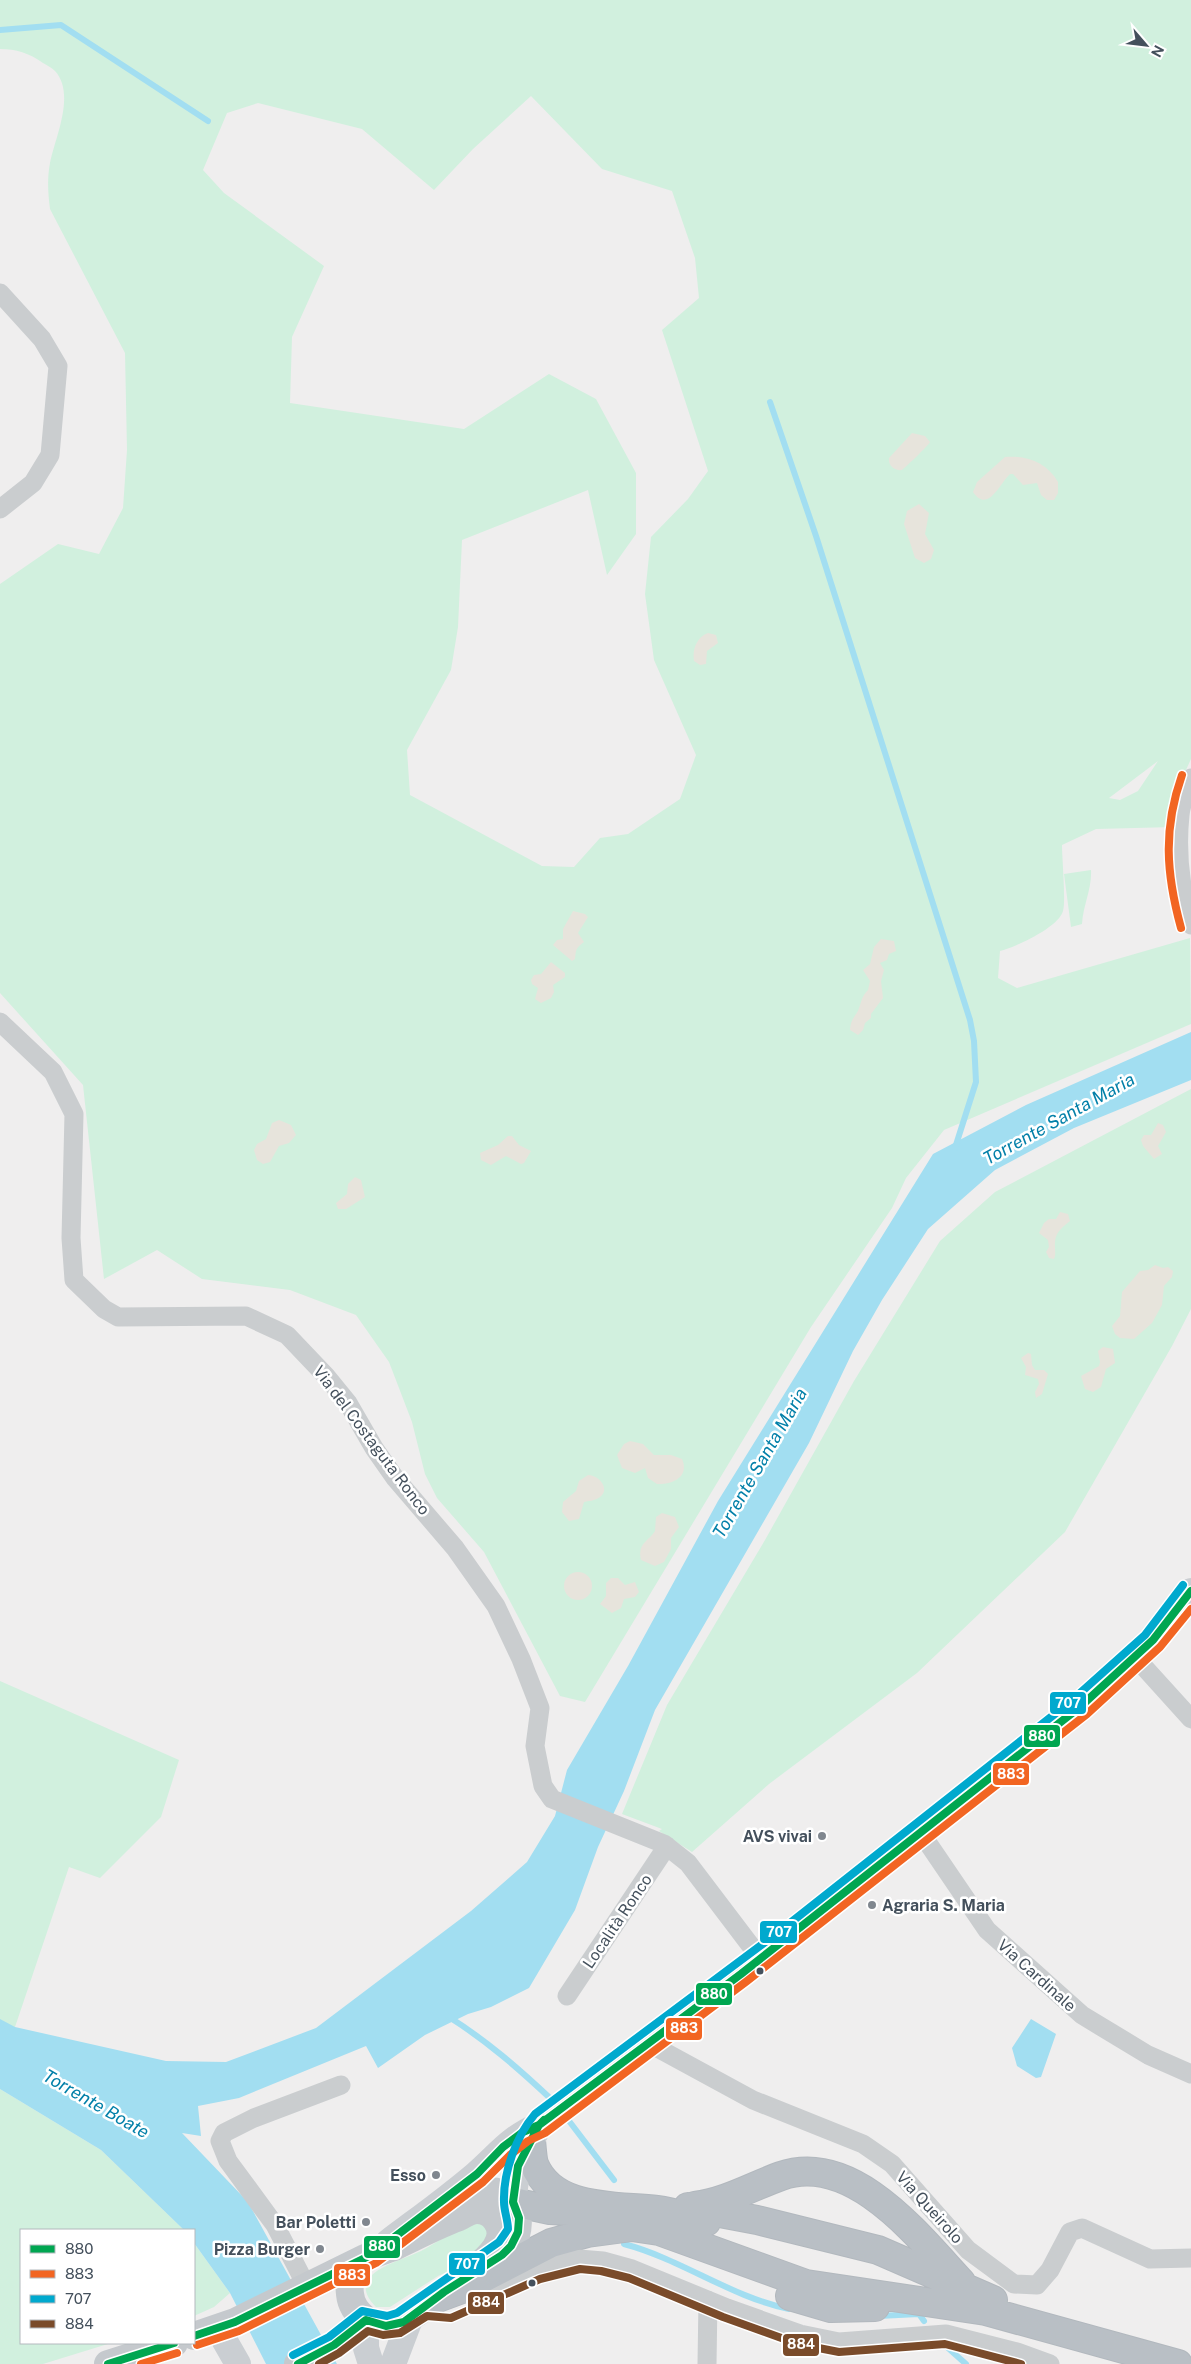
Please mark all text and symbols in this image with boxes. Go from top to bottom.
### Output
north arrow [1121,20,1171,70]
text: N [1148,43,1167,60]
water label: Torrente Santa Maria [980,1068,1138,1169]
street label: Via del Costaguta Ronco [309,1362,434,1519]
water label: Torrente Santa Maria [708,1384,811,1541]
line badge: 707 [1049,1691,1087,1715]
text: 707 [1055,1695,1081,1711]
line badge: 880 [1023,1724,1061,1748]
text: 880 [1028,1728,1056,1744]
line badge: 883 [992,1762,1030,1786]
text: 883 [997,1766,1025,1782]
place label: AVS vivai [743,1827,812,1846]
marker: AVS vivai [816,1830,828,1842]
street label: Località Ronco [579,1871,656,1972]
place label: Agraria S. Maria [882,1896,1005,1915]
marker: Agraria S. Maria [866,1899,878,1911]
line badge: 707 [759,1920,798,1944]
text: 707 [766,1924,792,1940]
street label: Via Cardinale [994,1935,1080,2015]
unlabelled marker [755,1966,765,1976]
line badge: 880 [695,1982,733,2006]
text: 880 [700,1986,728,2002]
line badge: 883 [665,2017,703,2041]
text: 883 [670,2020,698,2036]
water label: Torrente Boate [39,2065,153,2143]
place label: Esso [390,2166,426,2185]
street label: Via Queirolo [892,2167,967,2247]
marker: Esso [430,2169,442,2181]
place label: Bar Poletti [276,2213,356,2232]
marker: Bar Poletti [360,2216,372,2228]
legend [20,2229,195,2344]
line badge: 880 [363,2235,401,2259]
text: 880 [368,2238,396,2254]
text: 880 [65,2240,93,2257]
place label: Pizza Burger [214,2240,310,2259]
marker: Pizza Burger [314,2243,326,2255]
line badge: 707 [448,2252,486,2276]
text: 707 [454,2256,480,2272]
line badge: 883 [333,2263,371,2287]
text: 883 [65,2265,94,2282]
text: 883 [338,2267,366,2283]
unlabelled marker [527,2278,537,2288]
text: 707 [65,2290,92,2307]
line badge: 884 [467,2291,505,2315]
text: 884 [472,2294,500,2310]
text: 884 [65,2315,94,2332]
line badge: 884 [782,2333,820,2357]
text: 884 [787,2336,815,2352]

